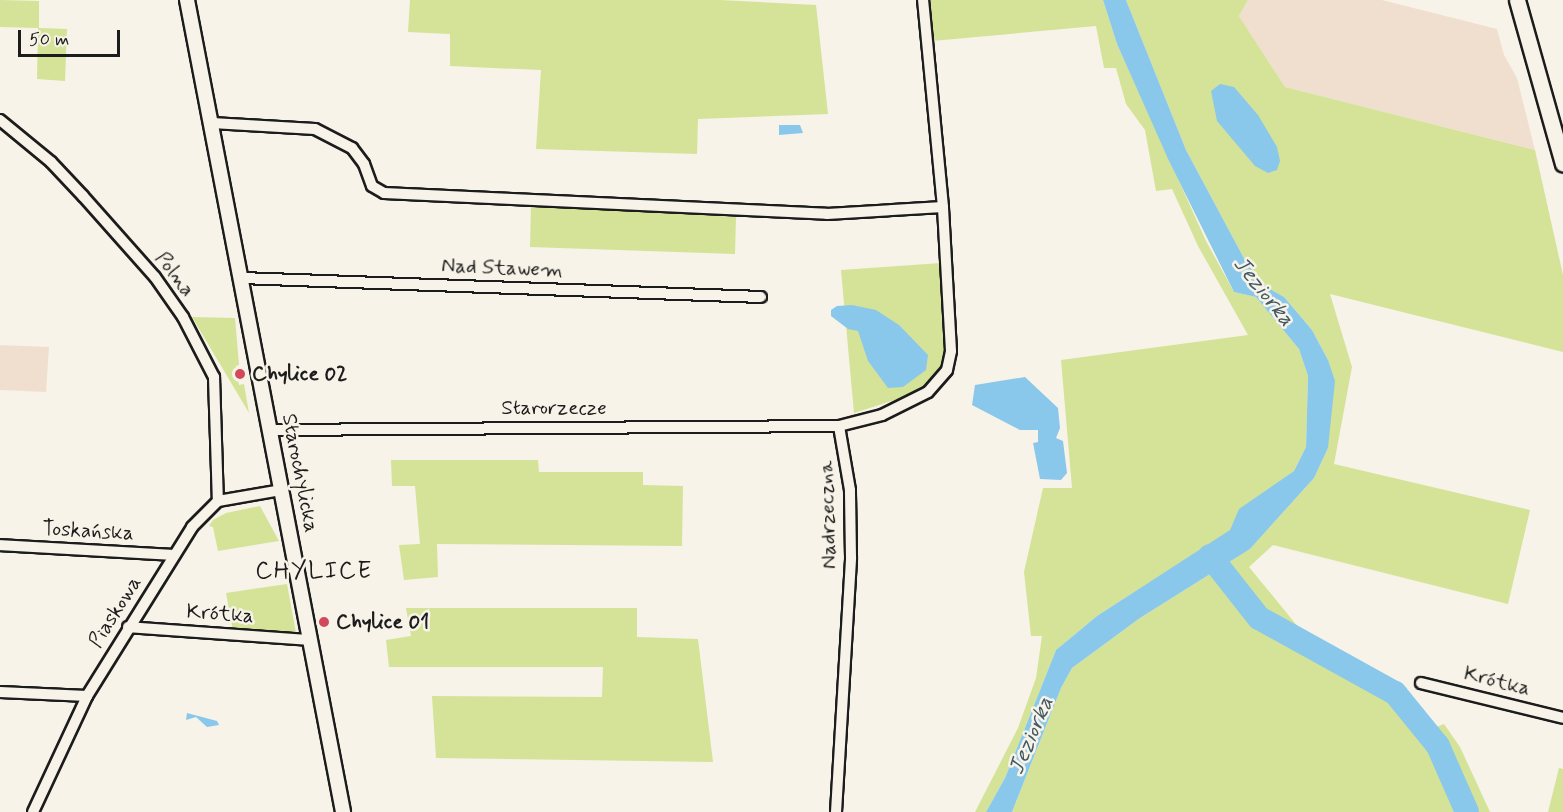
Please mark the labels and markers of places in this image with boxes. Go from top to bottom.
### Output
place label: Chylice 02 [252,361,347,387]
marker: Chylice 02 [233,367,247,381]
place label: Chylice 01 [336,609,429,635]
marker: Chylice 01 [317,615,331,629]

